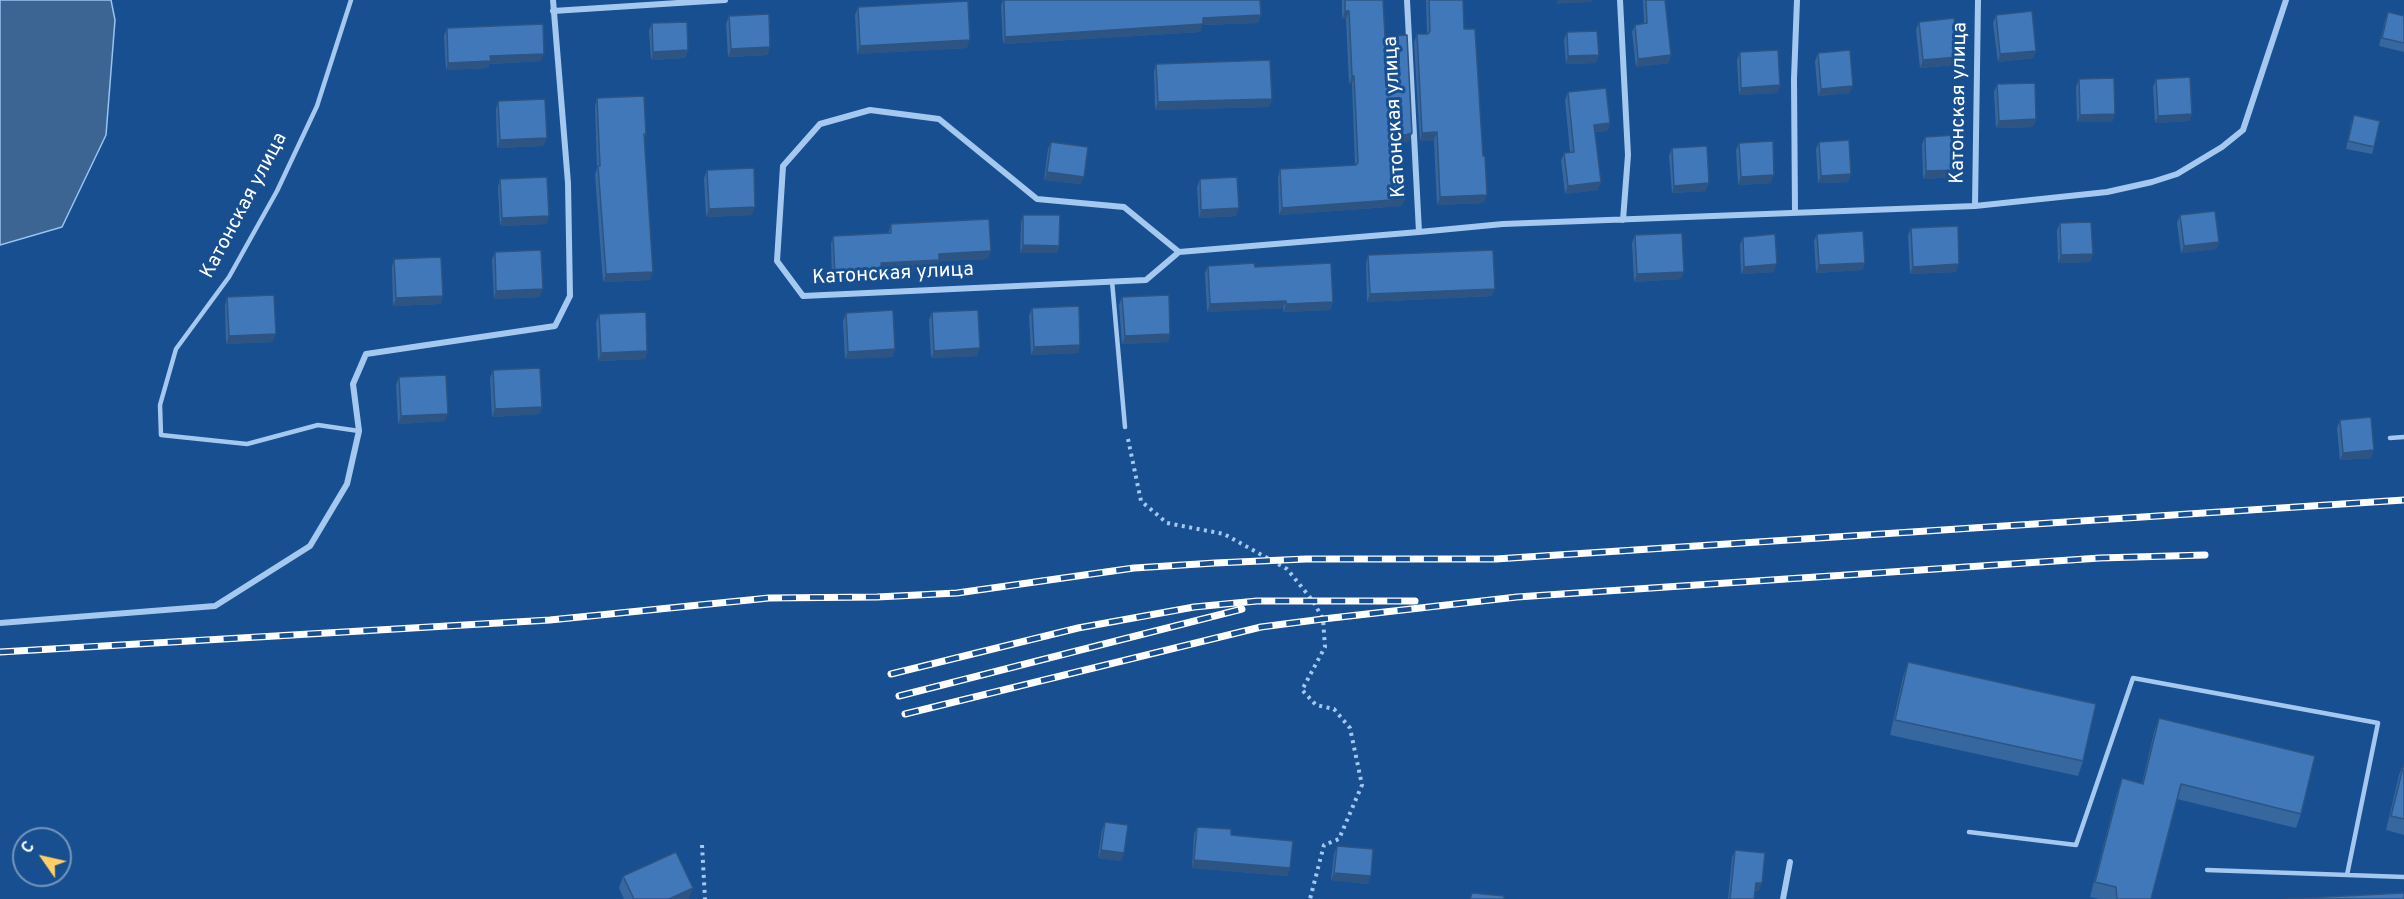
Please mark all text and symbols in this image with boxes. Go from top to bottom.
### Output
street label: Катонская улица [1947,22,1973,184]
street label: Катонская улица [1380,36,1412,198]
street label: Катонская улица [196,129,294,283]
street label: Катонская улица [812,259,974,291]
north arrow [12,827,72,887]
text: С [18,838,40,858]

